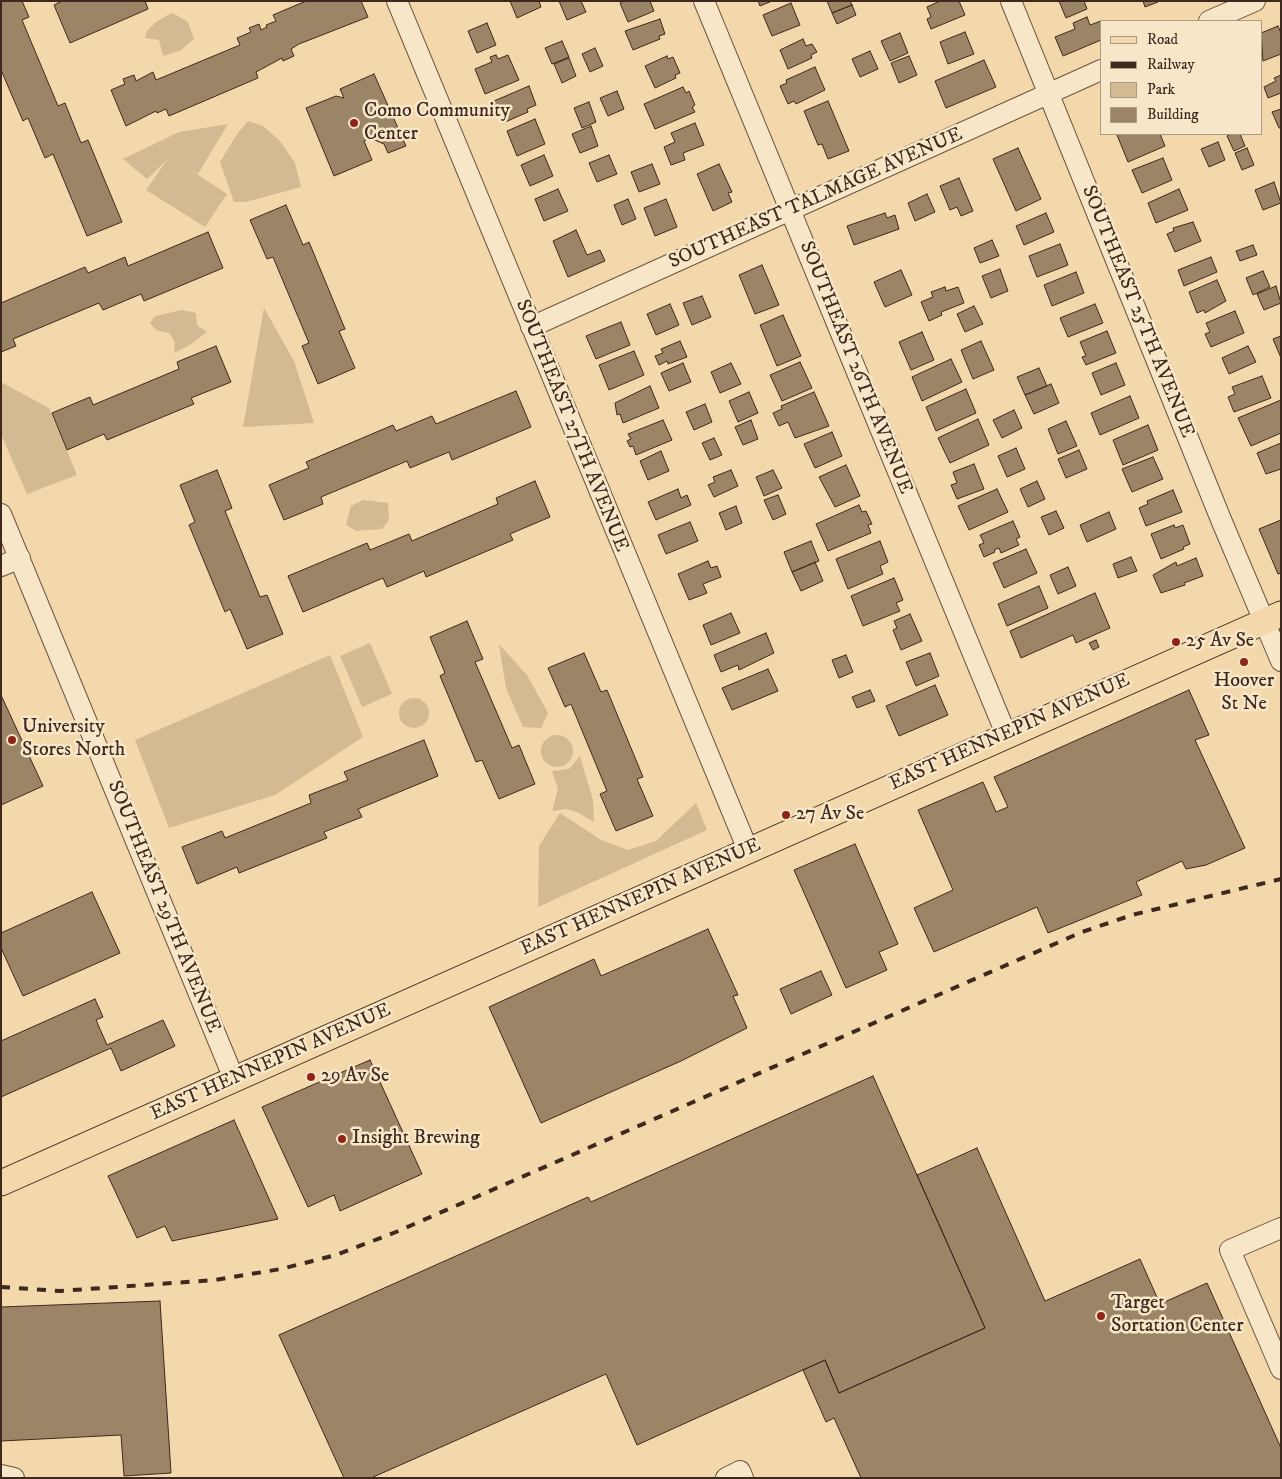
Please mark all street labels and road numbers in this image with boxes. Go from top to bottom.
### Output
street label: SOUTHEAST TALMAGE AVENUE [665,123,967,275]
street label: SOUTHEAST 25TH AVENUE [1075,182,1199,442]
street label: SOUTHEAST 26TH AVENUE [793,238,917,498]
street label: SOUTHEAST 27TH AVENUE [509,296,633,556]
street label: EAST HENNEPIN AVENUE [886,669,1134,797]
street label: SOUTHEAST 29TH AVENUE [101,777,225,1037]
street label: EAST HENNEPIN AVENUE [517,834,765,962]
street label: EAST HENNEPIN AVENUE [147,999,395,1127]

